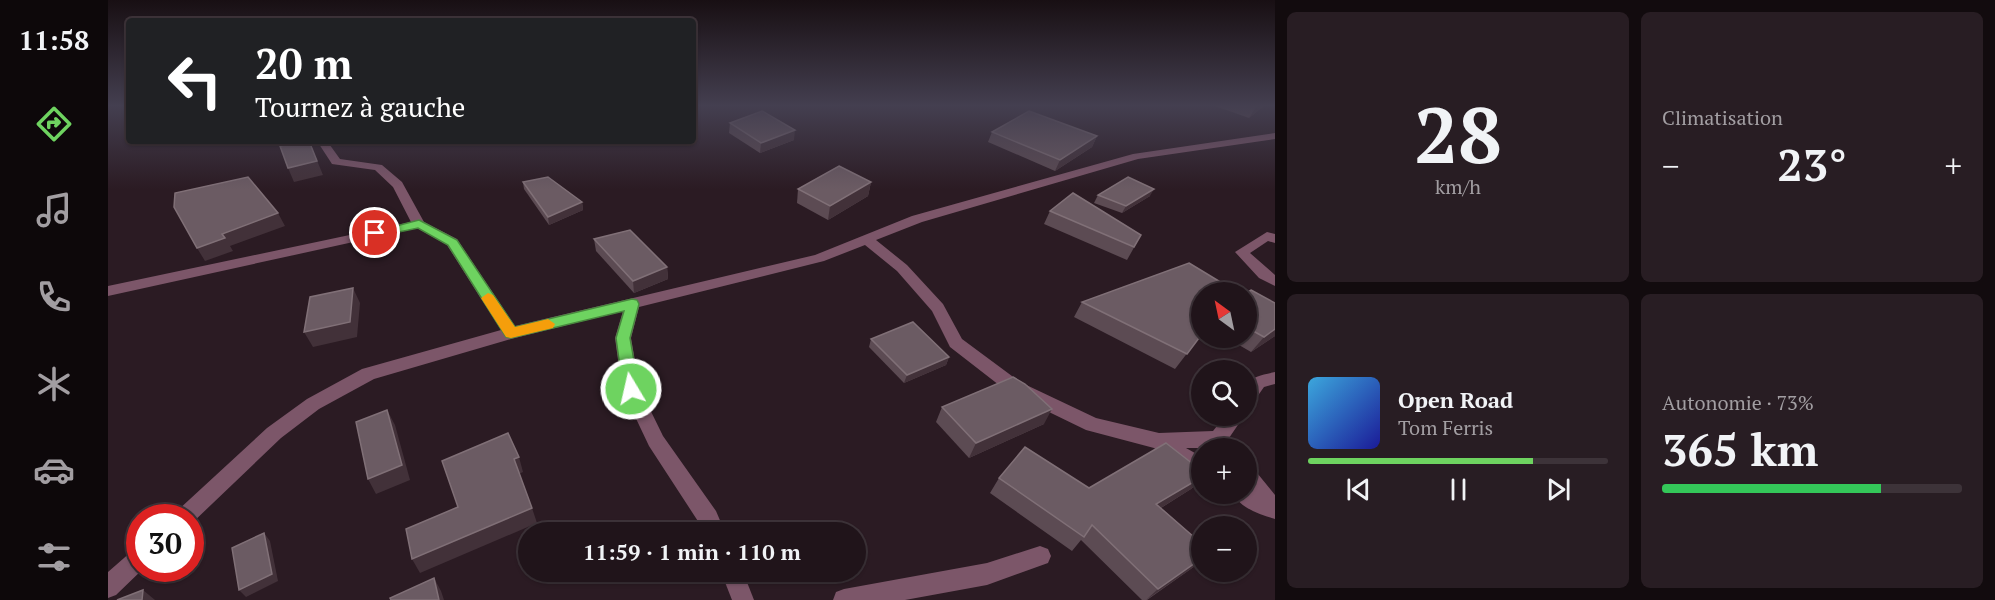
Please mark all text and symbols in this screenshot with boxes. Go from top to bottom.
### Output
text: 11:58 [19,22,89,58]
text: 20 m [255,35,353,91]
icon: left [156,42,234,120]
text: 28 [1414,82,1502,185]
text: Tournez à gauche [255,89,465,125]
icon: directions [33,103,75,145]
text: Climatisation [1662,104,1783,131]
text: 23° [1777,134,1847,194]
text: − [1662,144,1680,187]
text: + [1944,144,1962,187]
text: km/h [1435,173,1481,200]
icon: music [33,189,75,231]
pin [349,207,400,258]
icon: arrive [358,216,391,249]
icon: phone [33,276,75,318]
north arrow [1191,282,1257,348]
map controls [1191,282,1257,582]
position arrow [599,357,663,421]
button: search [1191,360,1257,426]
icon: climate [33,363,75,405]
text: Open Road [1398,385,1513,414]
text: Autonomie · 73% [1662,389,1814,416]
text: Tom Ferris [1398,414,1493,441]
text: 365 km [1662,419,1818,479]
button: + [1191,438,1257,504]
icon: car [33,449,75,491]
icon: previous [1342,473,1375,506]
icon: pause [1442,473,1475,506]
icon: next [1542,473,1575,506]
speed limit sign: 30 [126,504,204,582]
button: − [1191,516,1257,582]
icon: filters [33,536,75,578]
text: 11:59 · 1 min · 110 m [583,537,801,566]

